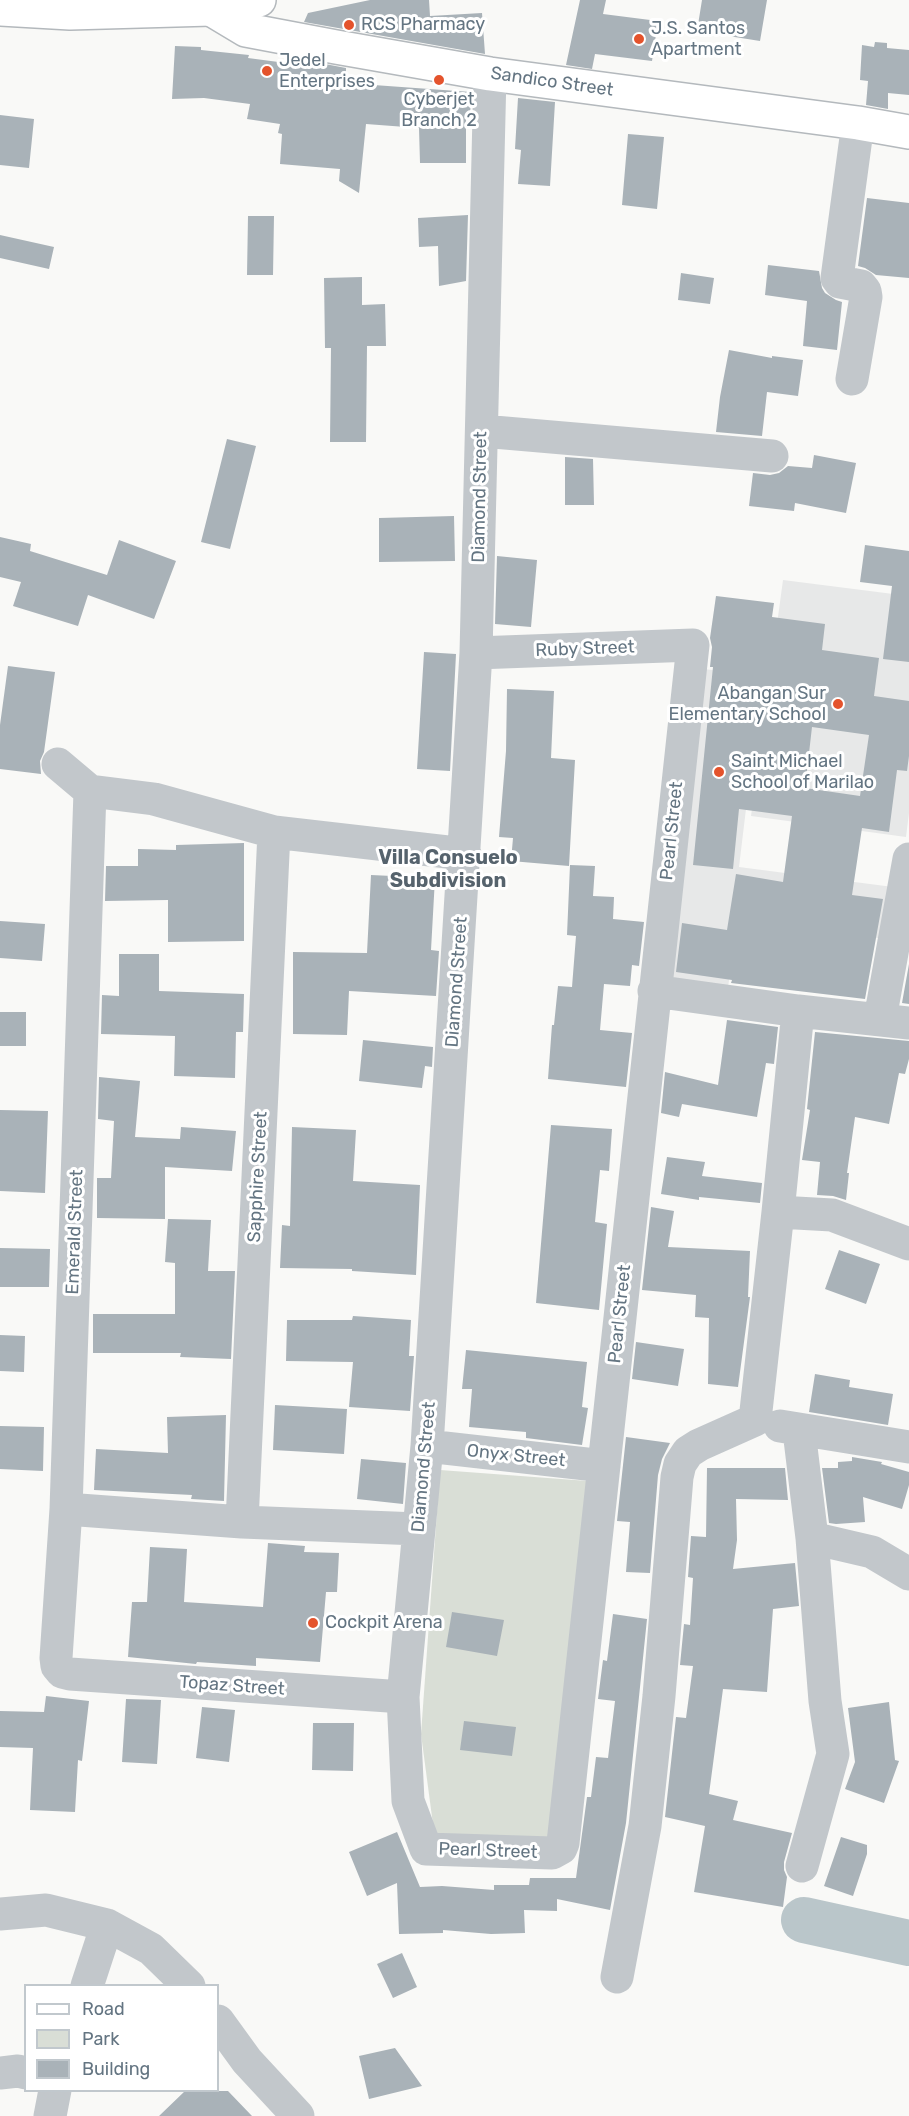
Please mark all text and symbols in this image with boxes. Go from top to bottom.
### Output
place label: RCS Pharmacy [361,14,485,36]
marker: RCS Pharmacy [342,18,356,32]
place label: J.S. Santos Apartment [651,18,745,60]
marker: J.S. Santos Apartment [632,32,646,46]
place label: Jedel Enterprises [279,50,375,92]
street label: Sandico Street [489,63,615,101]
marker: Jedel Enterprises [260,64,274,78]
marker: Cyberjet Branch 2 [432,73,446,87]
place label: Cyberjet Branch 2 [401,89,477,132]
street label: Diamond Street [468,431,492,563]
street label: Ruby Street [535,636,635,662]
place label: Abangan Sur Elementary School [668,683,826,726]
marker: Abangan Sur Elementary School [831,697,845,711]
place label: Saint Michael School of Marilao [731,751,874,794]
marker: Saint Michael School of Marilao [712,765,726,779]
street label: Pearl Street [656,781,688,881]
district label: Villa Consuelo Subdivision [378,846,518,893]
street label: Diamond Street [442,916,472,1048]
street label: Sapphire Street [244,1111,272,1243]
street label: Emerald Street [62,1169,88,1295]
street label: Pearl Street [604,1264,636,1364]
street label: Diamond Street [408,1401,440,1533]
street label: Onyx Street [466,1440,566,1472]
place label: Cockpit Arena [325,1612,443,1634]
marker: Cockpit Arena [306,1616,320,1630]
street label: Topaz Street [179,1672,285,1700]
street label: Pearl Street [438,1838,538,1864]
legend [24,1984,219,2092]
text: Road [82,1998,125,2020]
text: Park [82,2028,119,2050]
text: Building [82,2058,150,2080]

